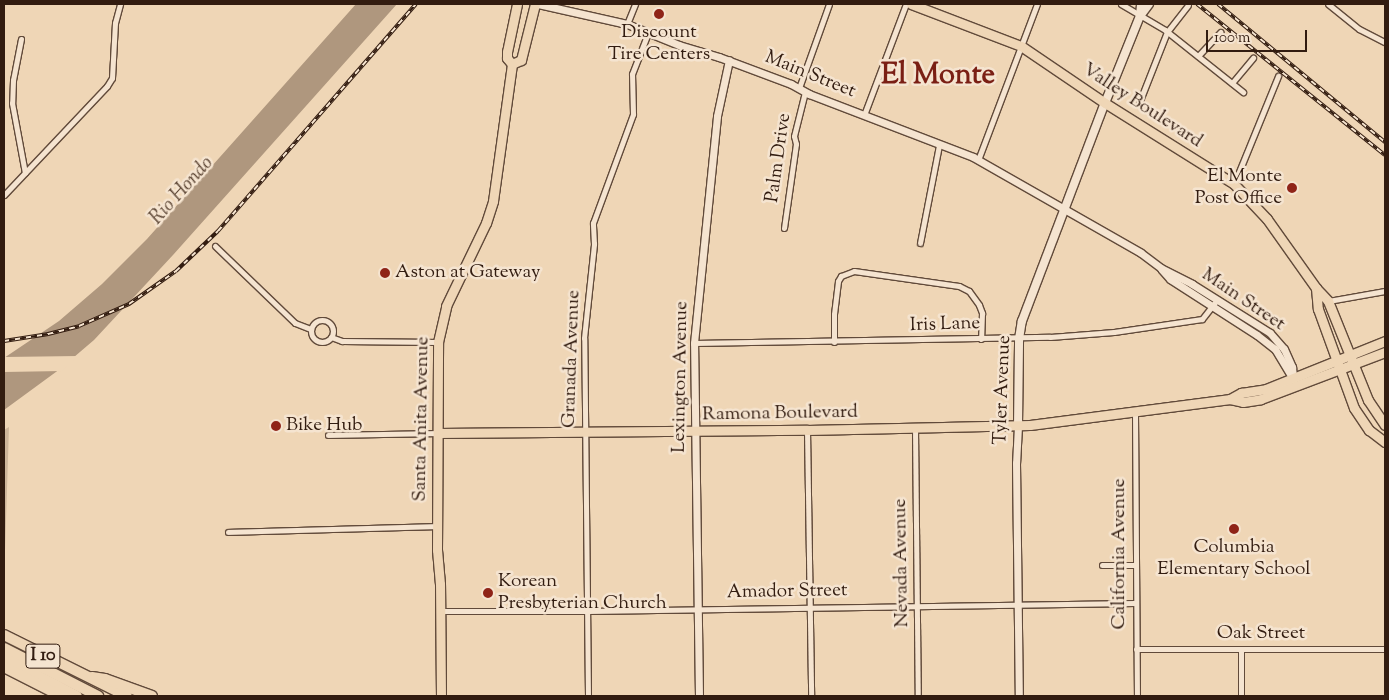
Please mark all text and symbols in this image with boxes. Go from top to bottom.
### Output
marker: Discount Tire Centers [653,8,665,20]
scale bar [1209,20,1310,52]
place label: Discount Tire Centers [608,22,710,66]
text: 100 m [1214,28,1250,49]
street label: Main Street [761,46,859,104]
street label: Valley Boulevard [1078,59,1206,153]
district label: El Monte [881,60,995,94]
street label: Palm Drive [761,112,797,204]
water label: Rio Hondo [145,152,219,230]
place label: El Monte Post Office [1195,166,1282,210]
marker: El Monte Post Office [1286,182,1298,194]
place label: Aston at Gateway [395,262,541,284]
street label: Main Street [1197,264,1289,336]
marker: Aston at Gateway [379,267,391,279]
street label: Granada Avenue [558,290,586,428]
street label: Lexington Avenue [668,301,694,453]
street label: Iris Lane [909,312,981,338]
street label: Tyler Avenue [990,335,1016,445]
street label: Santa Anita Avenue [409,336,435,502]
street label: Ramona Boulevard [702,401,858,427]
place label: Bike Hub [286,415,362,437]
marker: Bike Hub [270,420,282,432]
street label: California Avenue [1109,478,1131,630]
street label: Nevada Avenue [889,498,915,628]
marker: Columbia Elementary School [1228,523,1240,535]
place label: Columbia Elementary School [1157,537,1311,581]
place label: Korean Presbyterian Church [498,571,667,615]
street label: Amador Street [726,580,848,604]
marker: Korean Presbyterian Church [482,587,494,599]
street label: Oak Street [1217,623,1305,645]
road number: I 10 [24,640,62,671]

